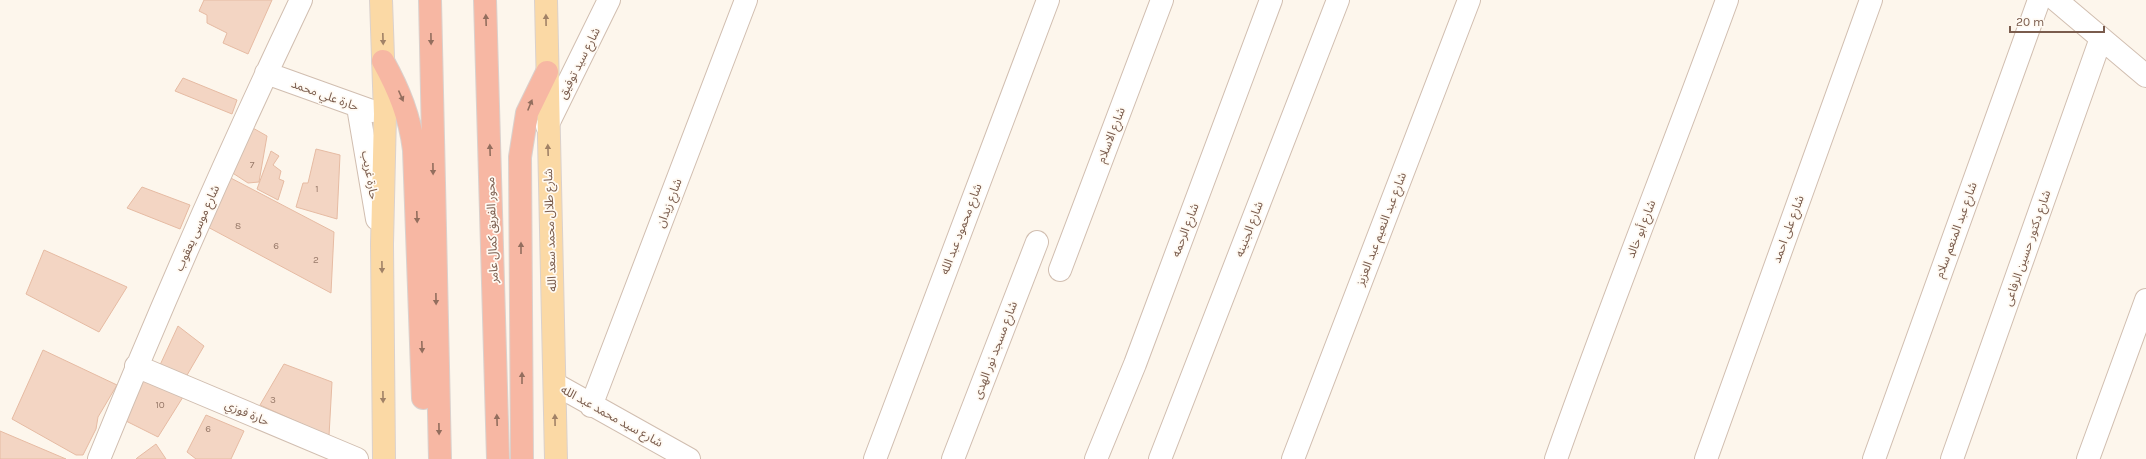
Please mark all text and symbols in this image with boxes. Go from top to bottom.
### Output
scale bar [2010,8,2104,34]
one-way arrow [483,13,489,26]
one-way arrow [543,13,549,26]
text: 20 m [2016,15,2044,29]
street label: شارع سيد توفيق [555,25,605,102]
one-way arrow [379,33,386,45]
one-way arrow [428,33,434,46]
street label: حارة علي محمد [288,76,361,116]
one-way arrow [398,90,404,101]
one-way arrow [528,99,534,111]
street label: شارع الاسلام [1094,105,1130,166]
one-way arrow [545,143,551,156]
one-way arrow [486,144,493,156]
street label: حارة غريب [359,149,381,201]
house number: 7 [250,159,255,171]
one-way arrow [430,163,437,175]
street label: شارع طلال محمد سعد الله [541,168,561,292]
street label: شارع عبد النعيم عبد العزيز [1353,170,1411,289]
street label: محور الفريق كمال عامر [483,177,502,284]
street label: شارع زيدان [653,177,687,230]
street label: شارع عبد المنعم سلام [1932,180,1982,280]
street label: شارع محمود عبد الله [937,182,987,277]
street label: شارع موسى يعقوب [172,183,224,274]
house number: 1 [315,183,319,195]
street label: شارع دكتور حسين الرفاعى [2001,188,2055,308]
street label: شارع على احمد [1769,193,1809,265]
street label: شارع أبو خالد [1623,198,1660,261]
street label: شارع الجنينه [1232,199,1268,259]
street label: شارع الرحمه [1168,201,1203,260]
one-way arrow [414,211,420,224]
house number: 8 [235,220,241,232]
house number: 6 [273,240,279,252]
one-way arrow [518,241,524,254]
house number: 2 [313,254,319,266]
one-way arrow [379,261,385,274]
one-way arrow [433,293,439,306]
street label: شارع مسجد نور الهدى [970,299,1022,401]
one-way arrow [418,341,425,353]
one-way arrow [519,371,525,384]
street label: شارع سيد محمد عبد الله [558,382,665,452]
one-way arrow [380,391,386,404]
house number: 3 [270,394,276,406]
street label: حارة فوزي [222,397,271,431]
house number: 10 [155,399,165,411]
one-way arrow [494,413,500,426]
one-way arrow [552,414,559,426]
house number: 6 [205,423,211,435]
one-way arrow [436,423,442,436]

